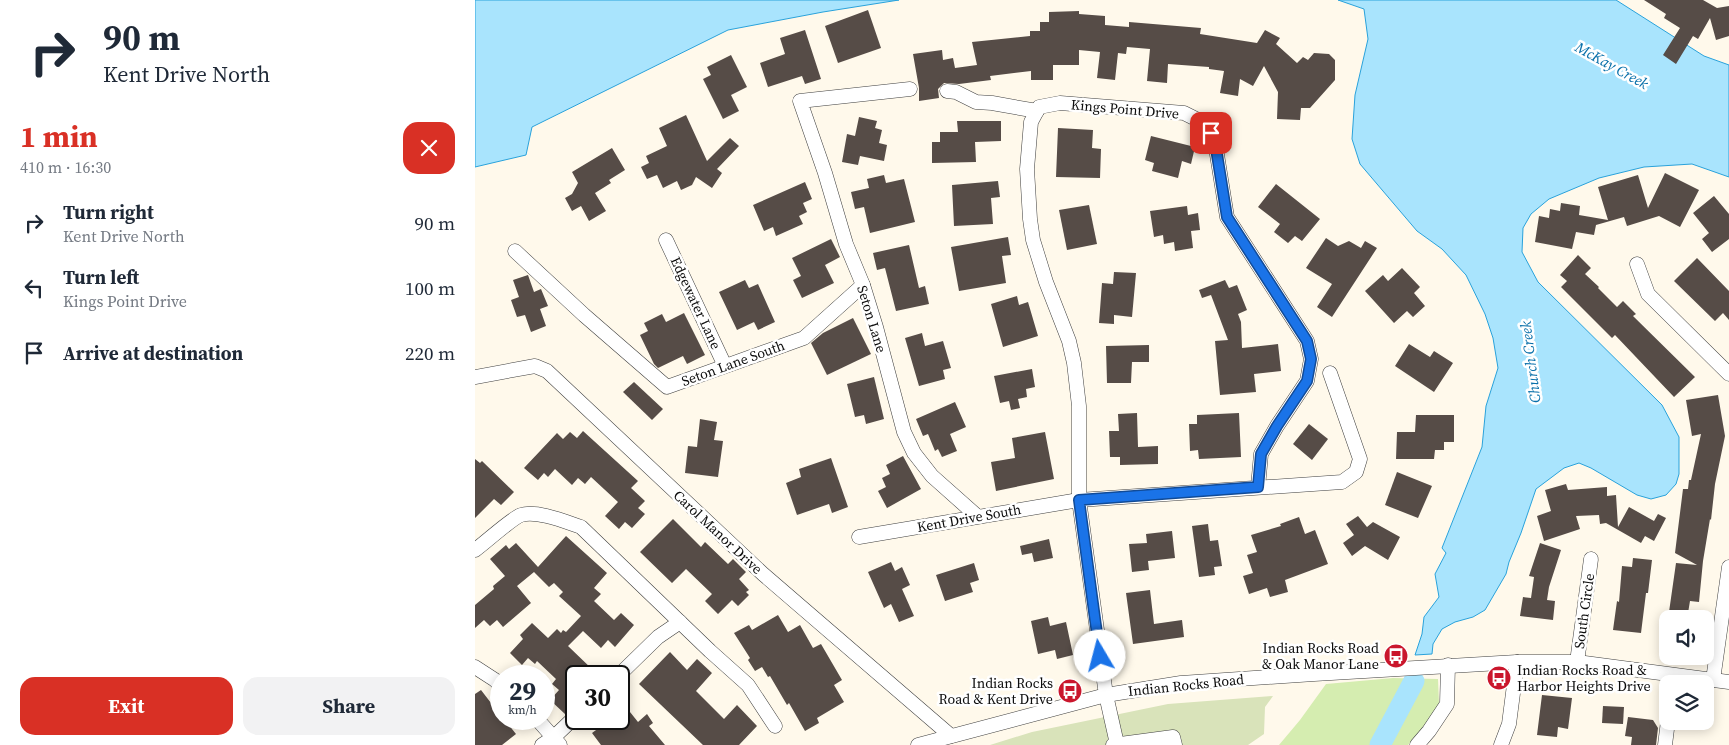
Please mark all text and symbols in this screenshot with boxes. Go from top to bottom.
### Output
text: 90 m [103,14,180,62]
icon: right [20,20,85,85]
water label: McKay Creek [1571,36,1653,94]
text: Kent Drive North [103,59,270,89]
street label: Kings Point Drive [1070,94,1180,124]
pin [1190,112,1232,154]
text: 1 min [20,116,98,157]
icon: arrive [1197,119,1225,147]
button: close [403,122,455,174]
text: 410 m · 16:30 [20,156,111,178]
text: Turn right [63,199,154,225]
icon: right [20,209,48,237]
text: 90 m [414,210,455,236]
text: Kent Drive North [63,225,185,247]
street label: Edgewater Lane [666,254,726,352]
text: Turn left [63,264,139,290]
icon: left [20,274,48,302]
text: 100 m [405,275,455,301]
street label: Seton Lane [852,283,892,355]
text: Kings Point Drive [63,290,187,312]
water label: Church Creek [1514,319,1545,404]
street label: Seton Lane South [679,335,787,391]
icon: arrive [20,339,48,367]
text: Arrive at destination [63,340,243,366]
text: 220 m [405,340,455,366]
street label: Carol Manor Drive [669,485,767,579]
street label: Kent Drive South [915,499,1023,537]
street label: South Circle [1569,572,1599,650]
map controls [1659,610,1714,730]
button: sound [1659,610,1714,665]
position arrow [1073,629,1125,681]
place label: Indian Rocks Road & Oak Manor Lane [1262,638,1379,674]
bus stop icon: Indian Rocks Road & Oak Manor Lane [1383,643,1409,669]
place label: Indian Rocks Road & Harbor Heights Drive [1517,660,1651,696]
speed limit sign: 30 [565,665,630,730]
bus stop icon: Indian Rocks Road & Harbor Heights Drive [1486,665,1512,691]
street label: Indian Rocks Road [1127,669,1245,701]
place label: Indian Rocks Road & Kent Drive [938,673,1053,709]
text: 29 [509,674,536,708]
button: layers [1659,675,1714,730]
button: Exit [20,677,233,735]
button: Share [243,677,455,735]
bus stop icon: Indian Rocks Road & Kent Drive [1057,678,1083,704]
text: km/h [508,702,537,718]

